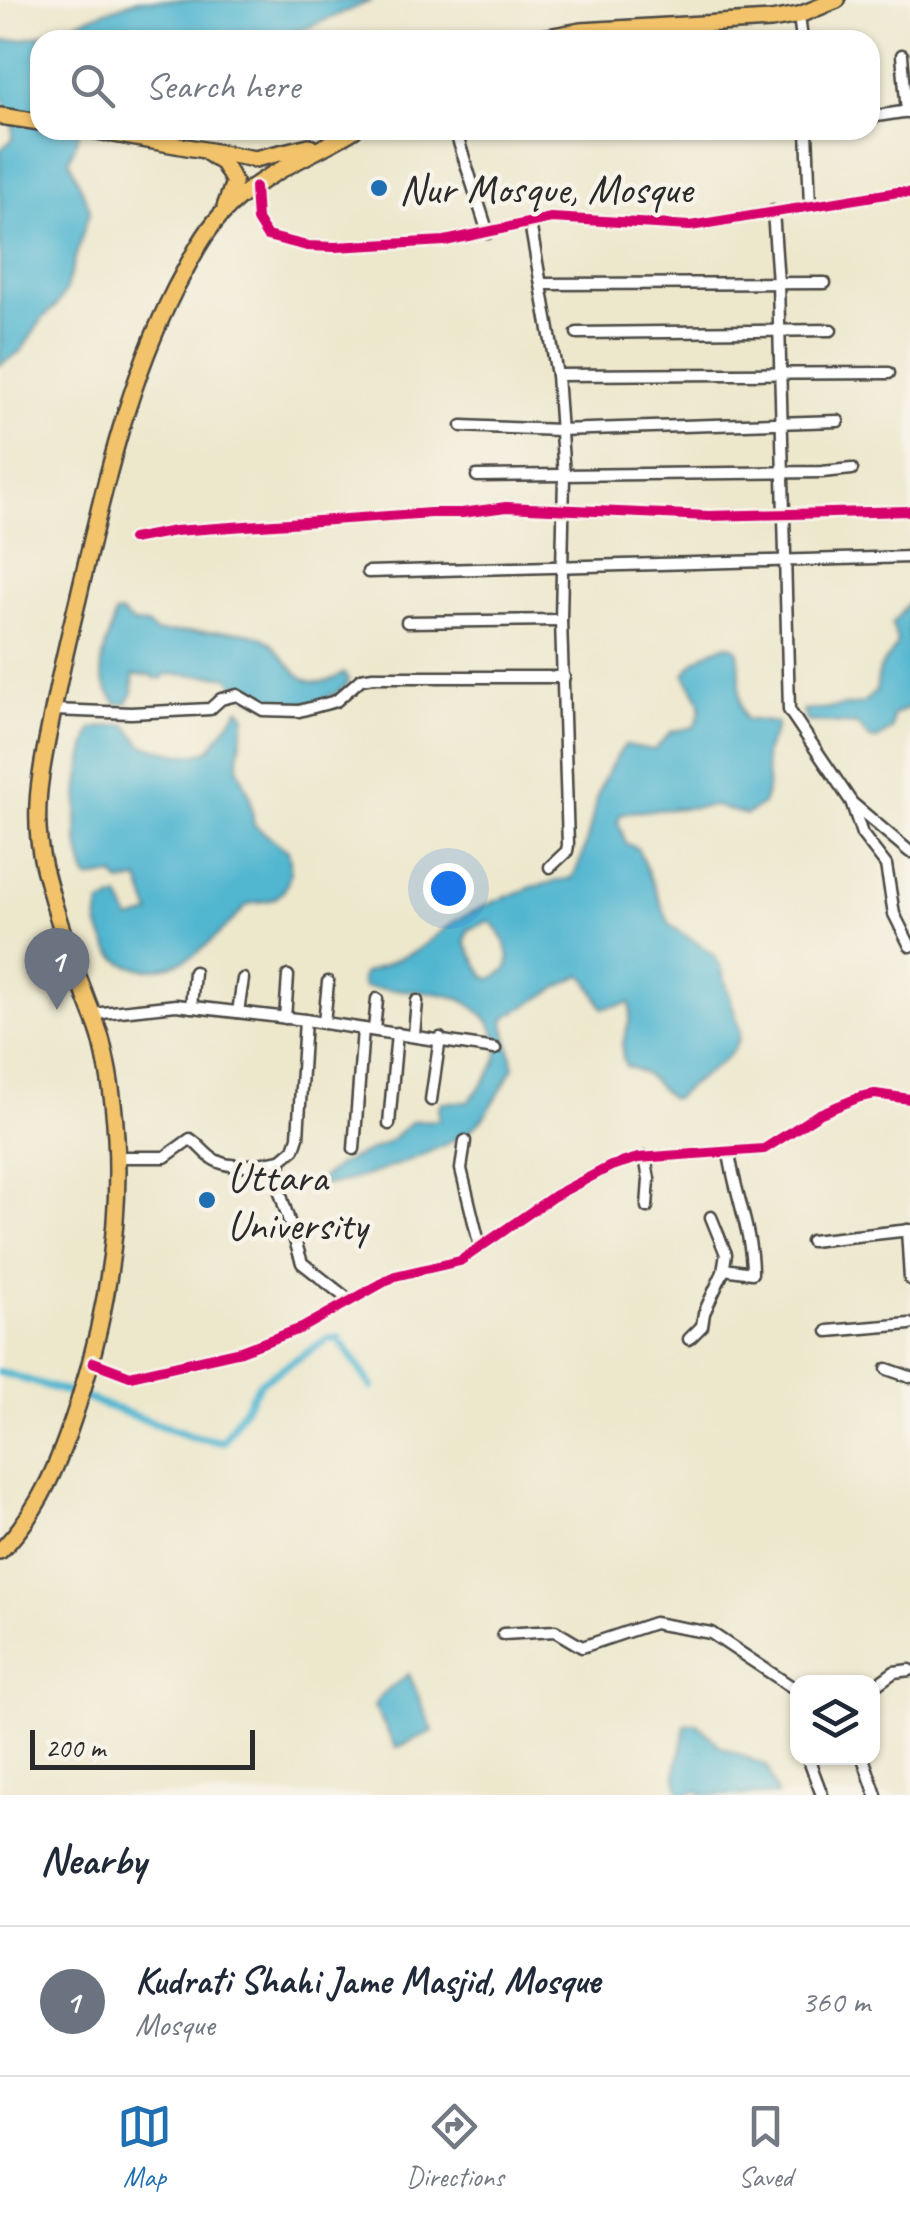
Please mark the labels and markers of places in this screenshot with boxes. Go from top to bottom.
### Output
place label: Nur Mosque, Mosque [399,163,695,216]
marker: Nur Mosque, Mosque [368,177,390,199]
pin: 1 [24,928,90,1010]
place label: Uttara University [227,1151,371,1252]
marker: Uttara University [196,1189,218,1211]

